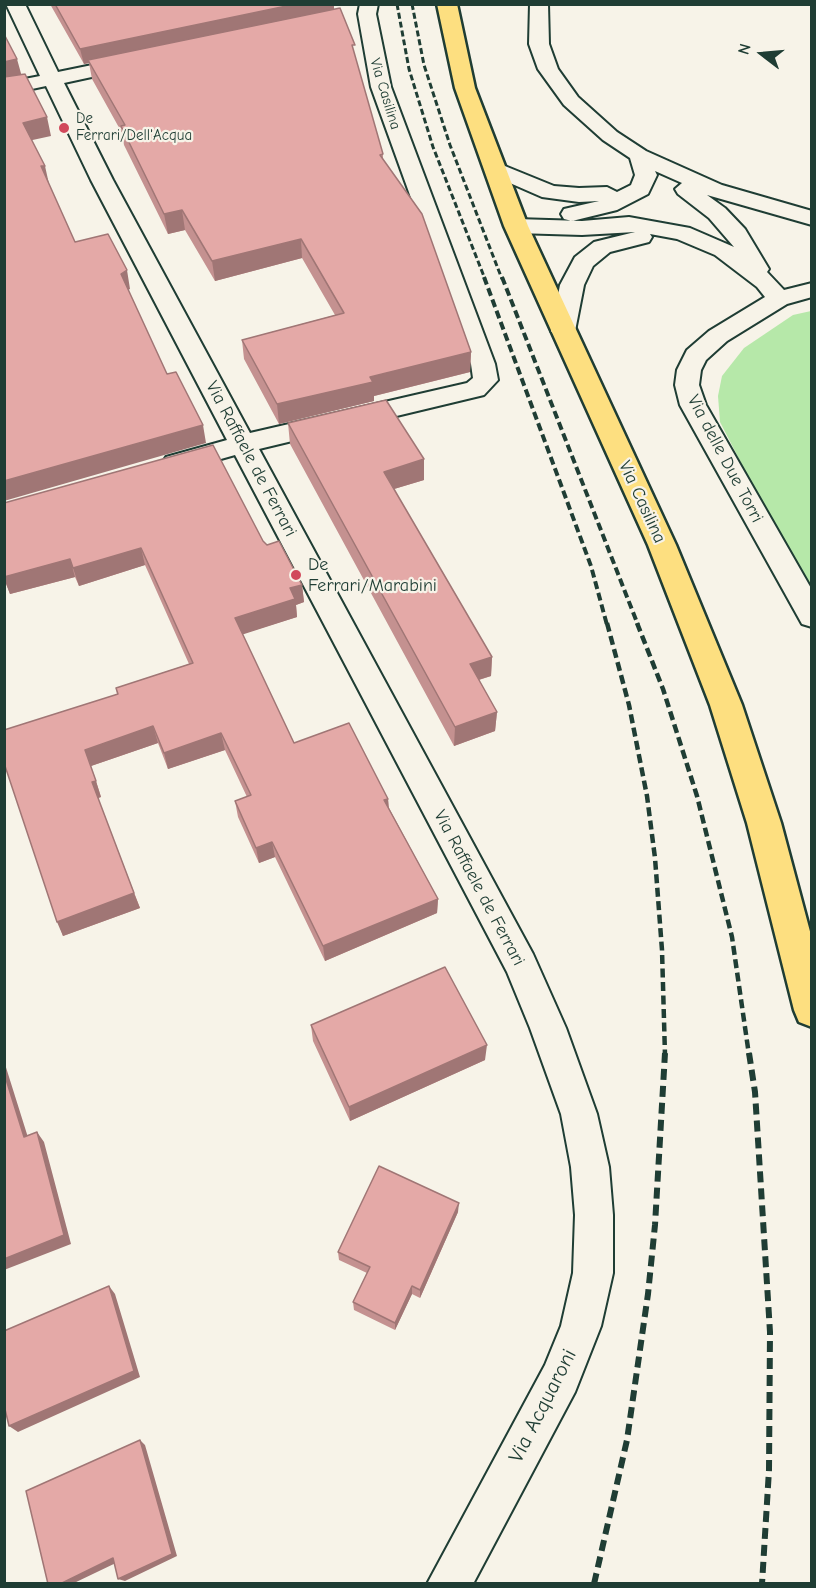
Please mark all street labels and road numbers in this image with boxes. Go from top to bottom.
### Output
street label: Via Casilina [366,56,404,132]
street label: Via Raffaele de Ferrari [201,377,301,541]
street label: Via delle Due Torri [682,391,768,527]
street label: Via Casilina [614,457,670,547]
street label: Via Raffaele de Ferrari [429,806,529,970]
street label: Via Acquaroni [504,1345,582,1467]

